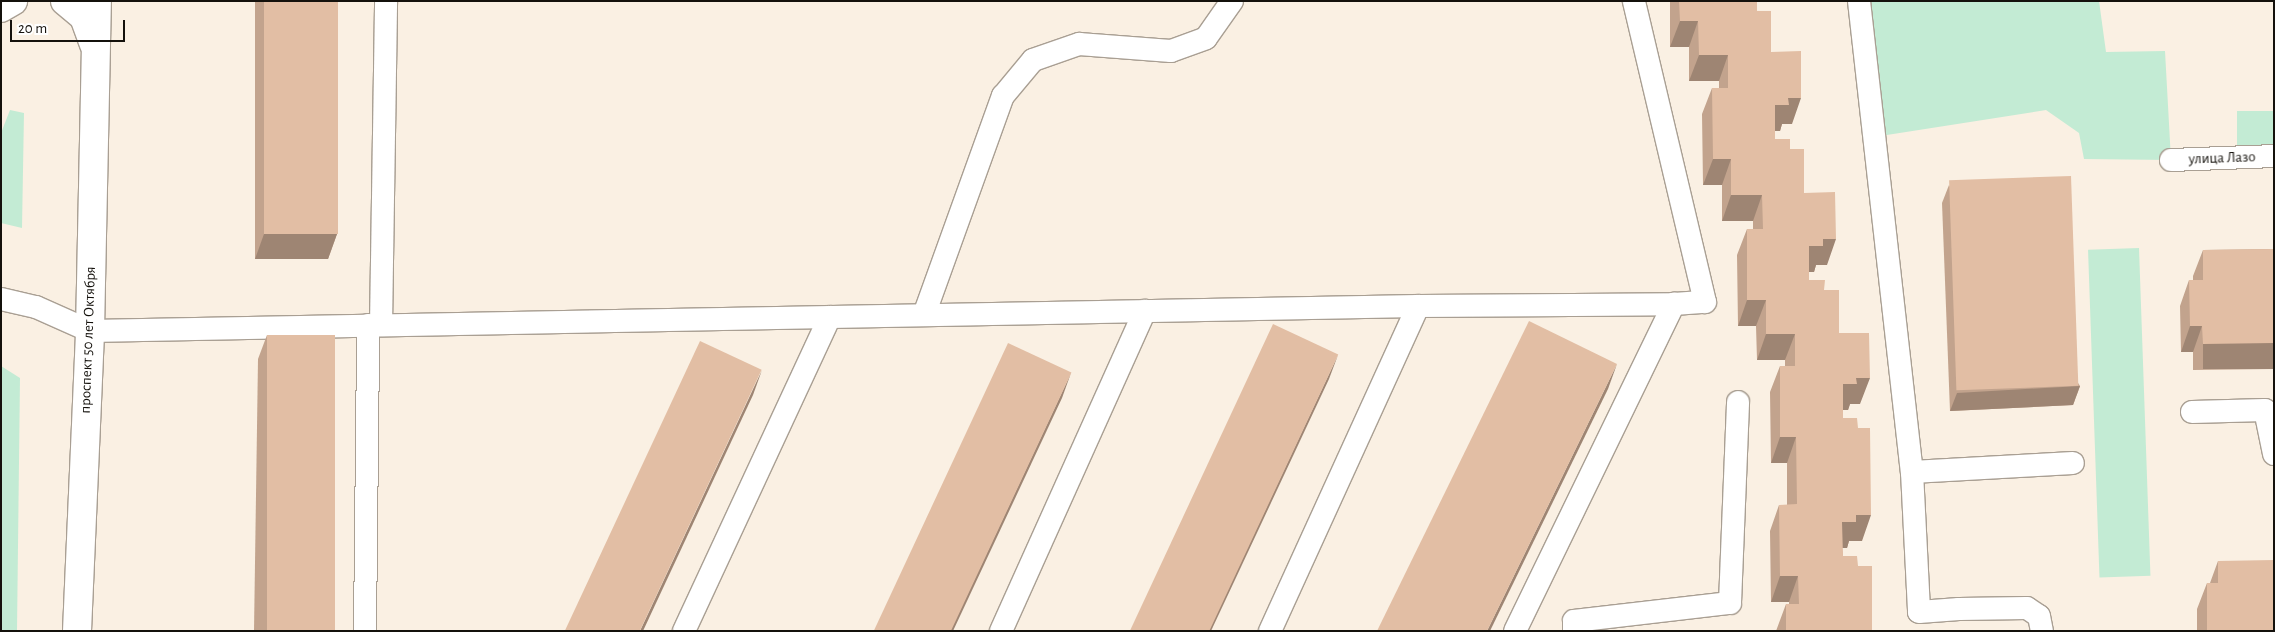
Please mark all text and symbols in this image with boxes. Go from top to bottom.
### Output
scale bar [12,10,128,42]
text: 20 m [18,21,47,36]
street label: улица Лазо [2188,148,2256,168]
street label: проспект 50 лет Октября [76,266,100,414]

